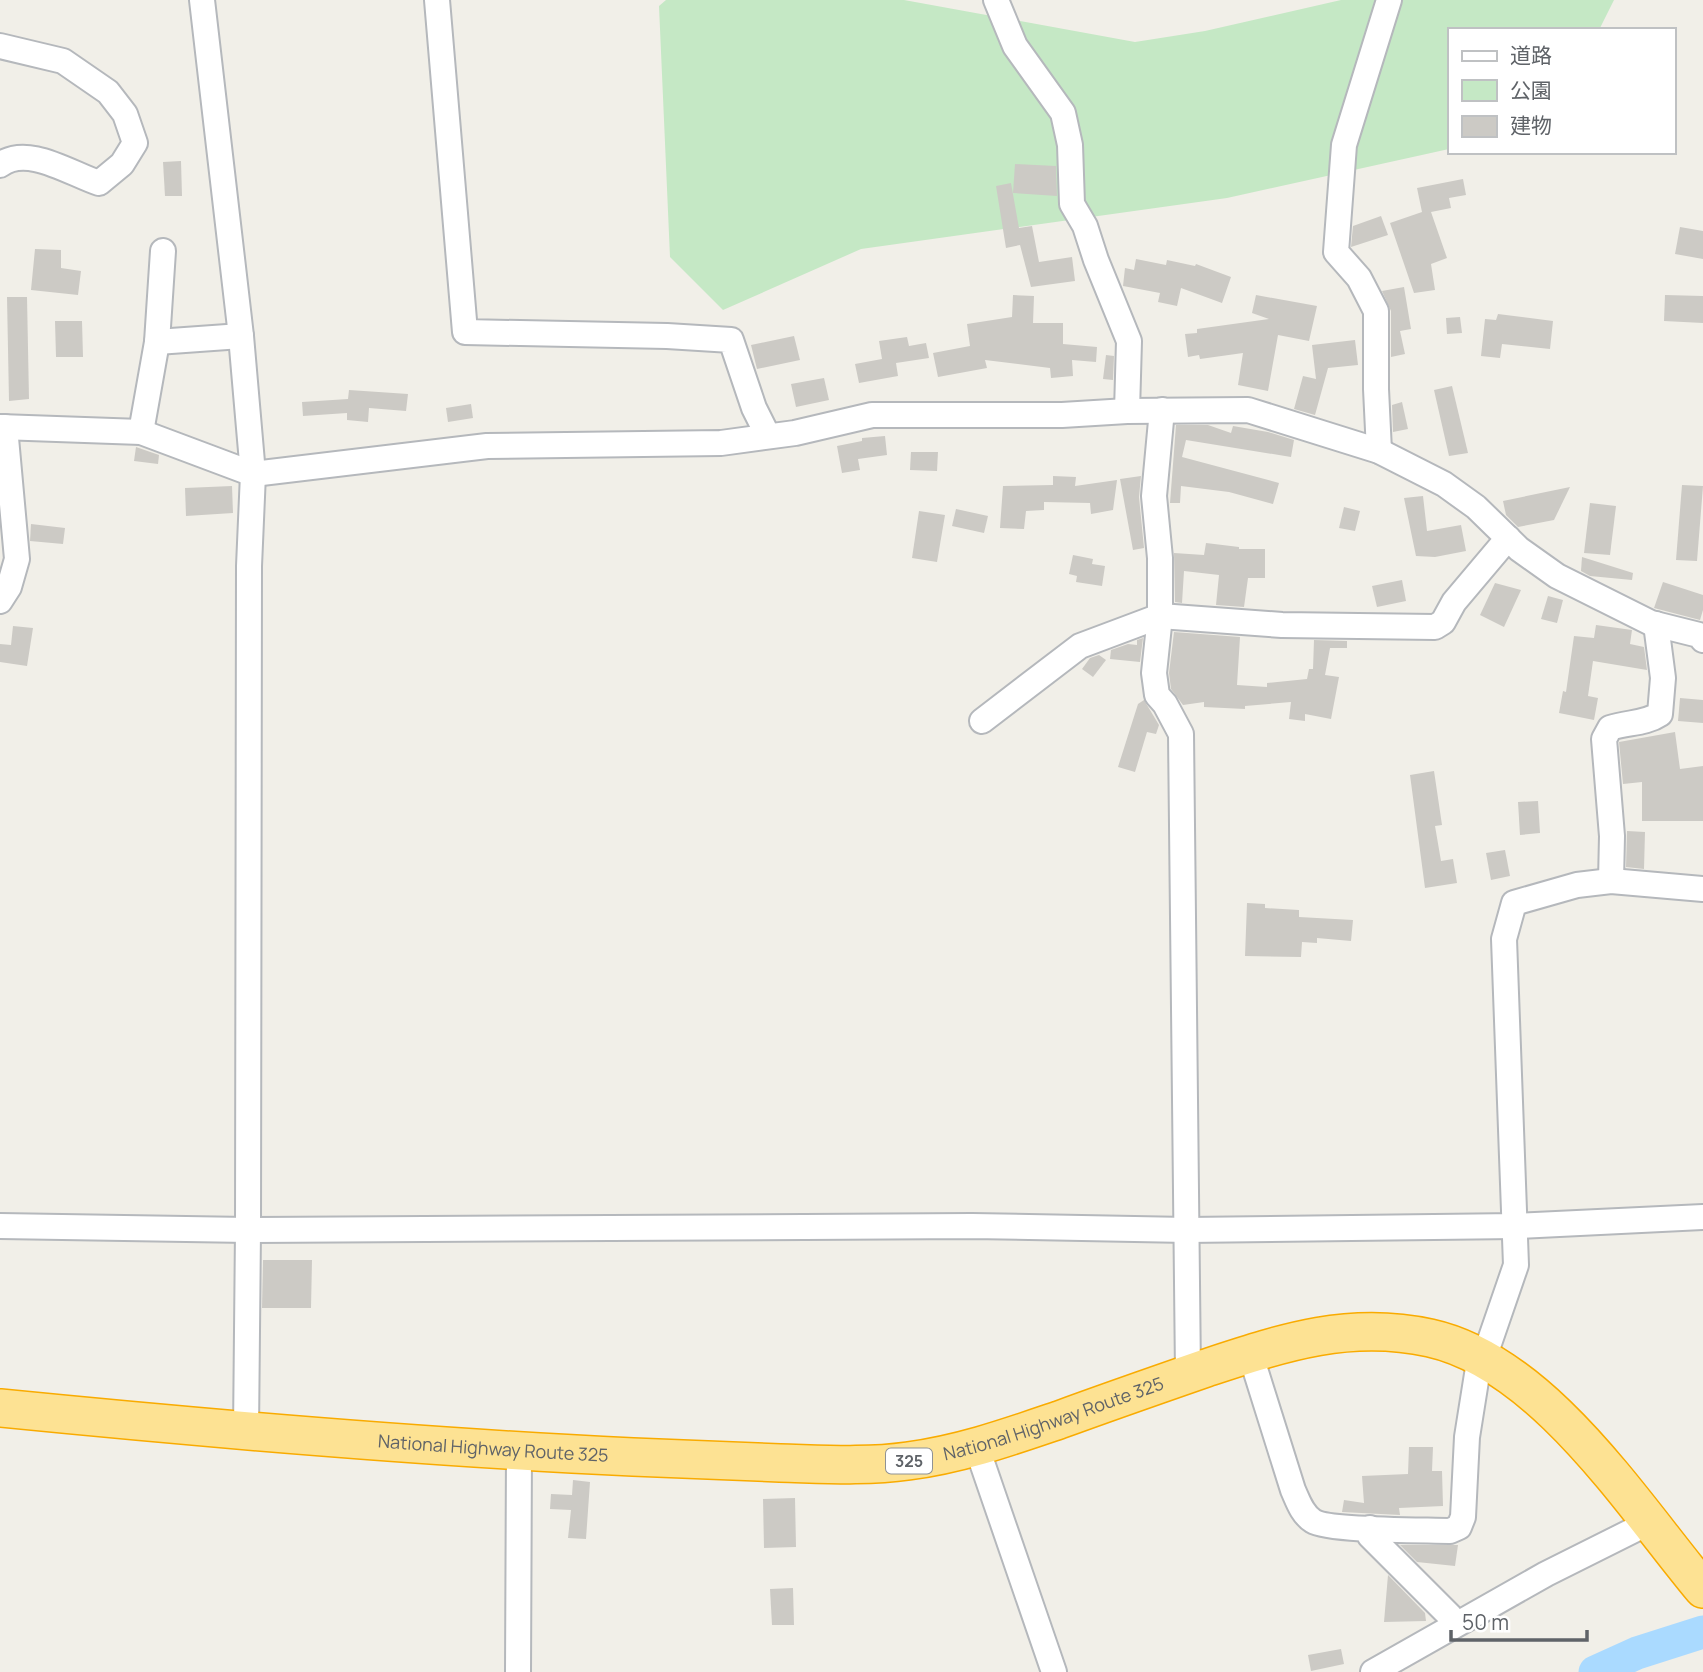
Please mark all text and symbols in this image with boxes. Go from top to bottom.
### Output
legend [1448,28,1675,154]
text: 道路 [1510,41,1552,69]
text: 公園 [1510,76,1552,104]
text: 建物 [1510,111,1552,139]
street label: National Highway Route 325 [941,1371,1167,1466]
street label: National Highway Route 325 [377,1428,609,1467]
road number: 325 [886,1448,932,1474]
scale bar [1451,1598,1588,1642]
text: 50 m [1462,1608,1509,1636]

